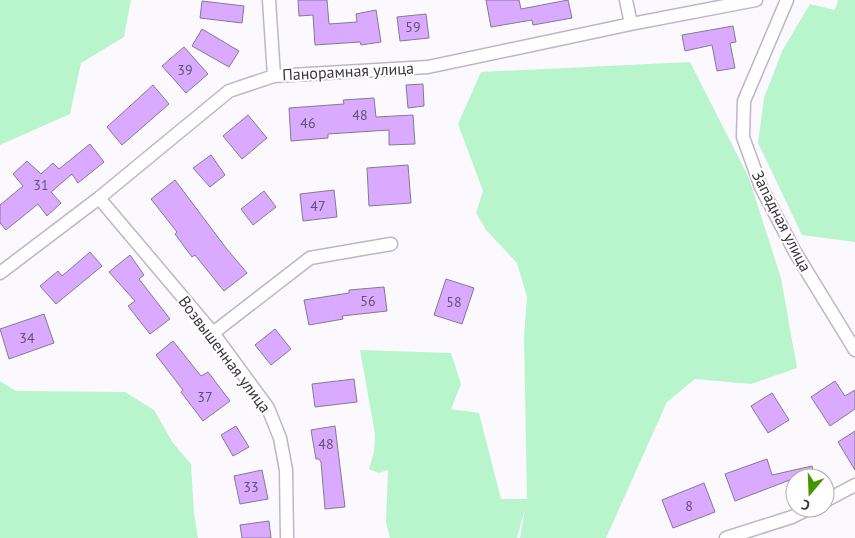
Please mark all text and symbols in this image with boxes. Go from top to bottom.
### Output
house number: 59 [405,18,421,36]
street label: Панорамная улица [282,58,414,84]
house number: 39 [177,61,193,79]
house number: 48 [352,106,368,124]
house number: 46 [300,114,316,132]
street label: Западная улица [748,167,816,275]
house number: 31 [33,176,49,194]
house number: 47 [310,197,326,215]
street label: Возвышенная улица [175,292,275,416]
house number: 56 [360,292,376,310]
house number: 58 [446,293,462,311]
house number: 34 [19,329,35,347]
house number: 37 [197,388,213,406]
house number: 48 [318,435,334,453]
north arrow [785,468,835,518]
house number: 33 [243,478,259,496]
text: С [799,495,812,515]
house number: 8 [685,497,693,515]

